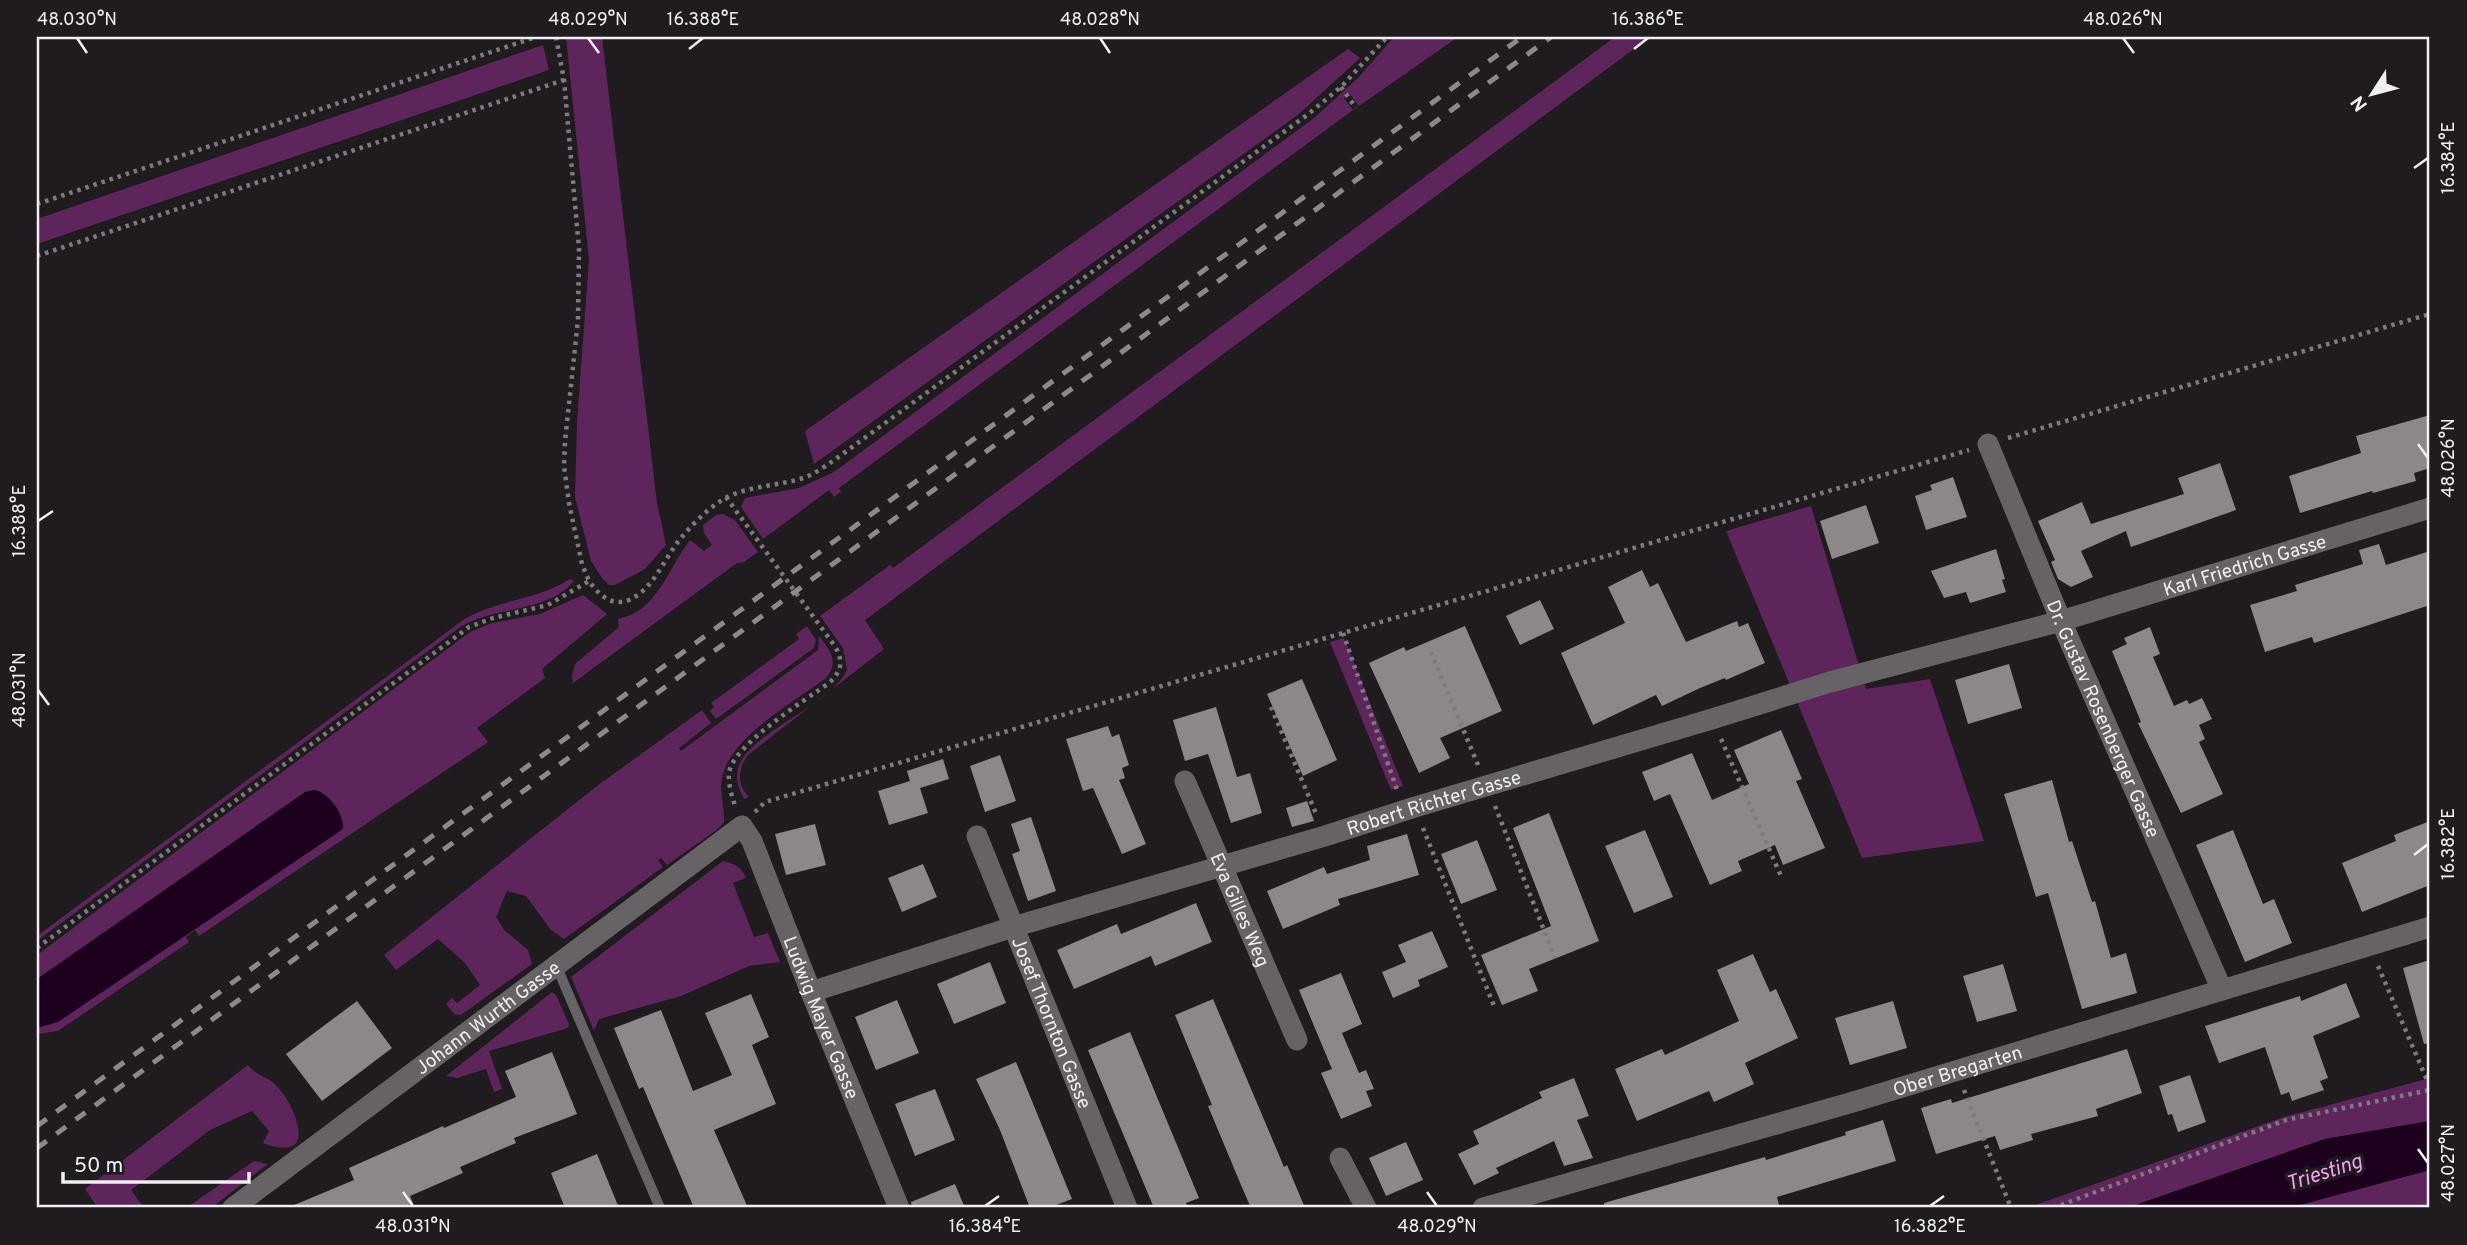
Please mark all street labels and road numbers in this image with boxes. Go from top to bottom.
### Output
street label: Karl Friedrich Gasse [2160,530,2330,603]
street label: Dr. Gustav Rosenberger Gasse [2040,597,2164,842]
street label: Robert Richter Gasse [1344,766,1524,842]
street label: Eva Gilles Weg [1204,850,1274,971]
street label: Ludwig Mayer Gasse [776,933,863,1103]
street label: Josef Thornton Gasse [1005,934,1096,1113]
street label: Johann Wurth Gasse [411,957,566,1081]
street label: Ober Bregarten [1890,1041,2026,1103]

